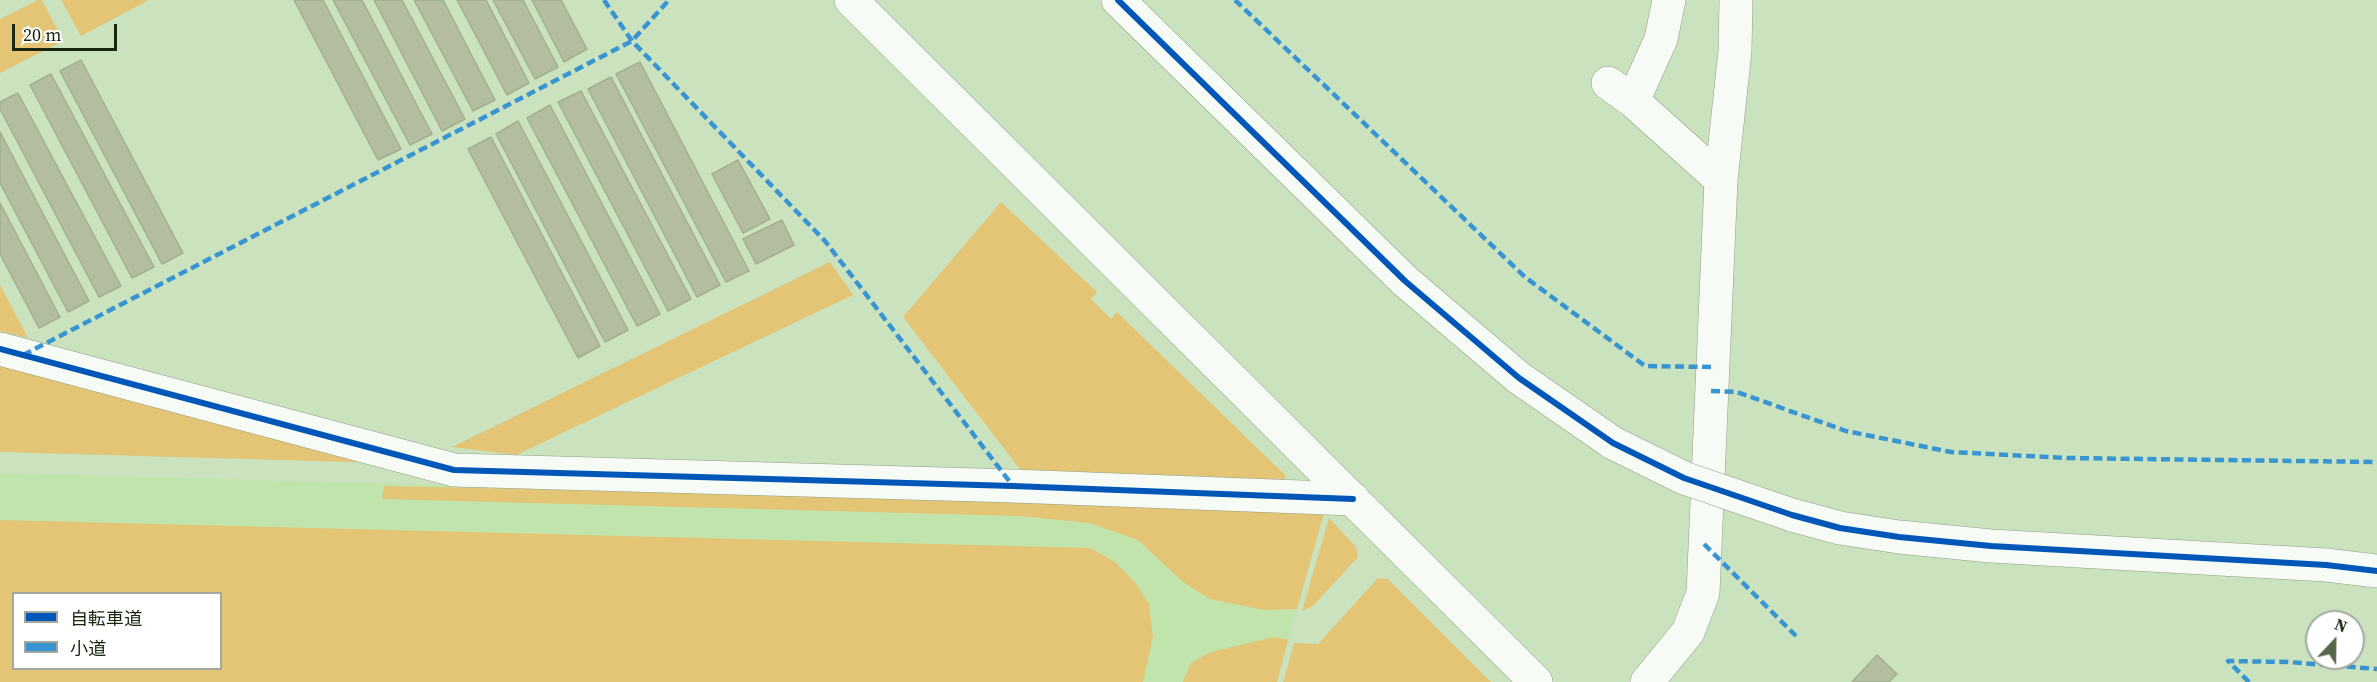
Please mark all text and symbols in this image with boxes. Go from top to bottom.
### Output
scale bar [15,12,120,50]
text: 20 m [23,22,61,47]
legend [12,592,222,670]
text: 自転車道 [70,606,142,631]
north arrow [2305,610,2365,670]
text: N [2331,613,2351,638]
text: 小道 [70,636,106,661]

